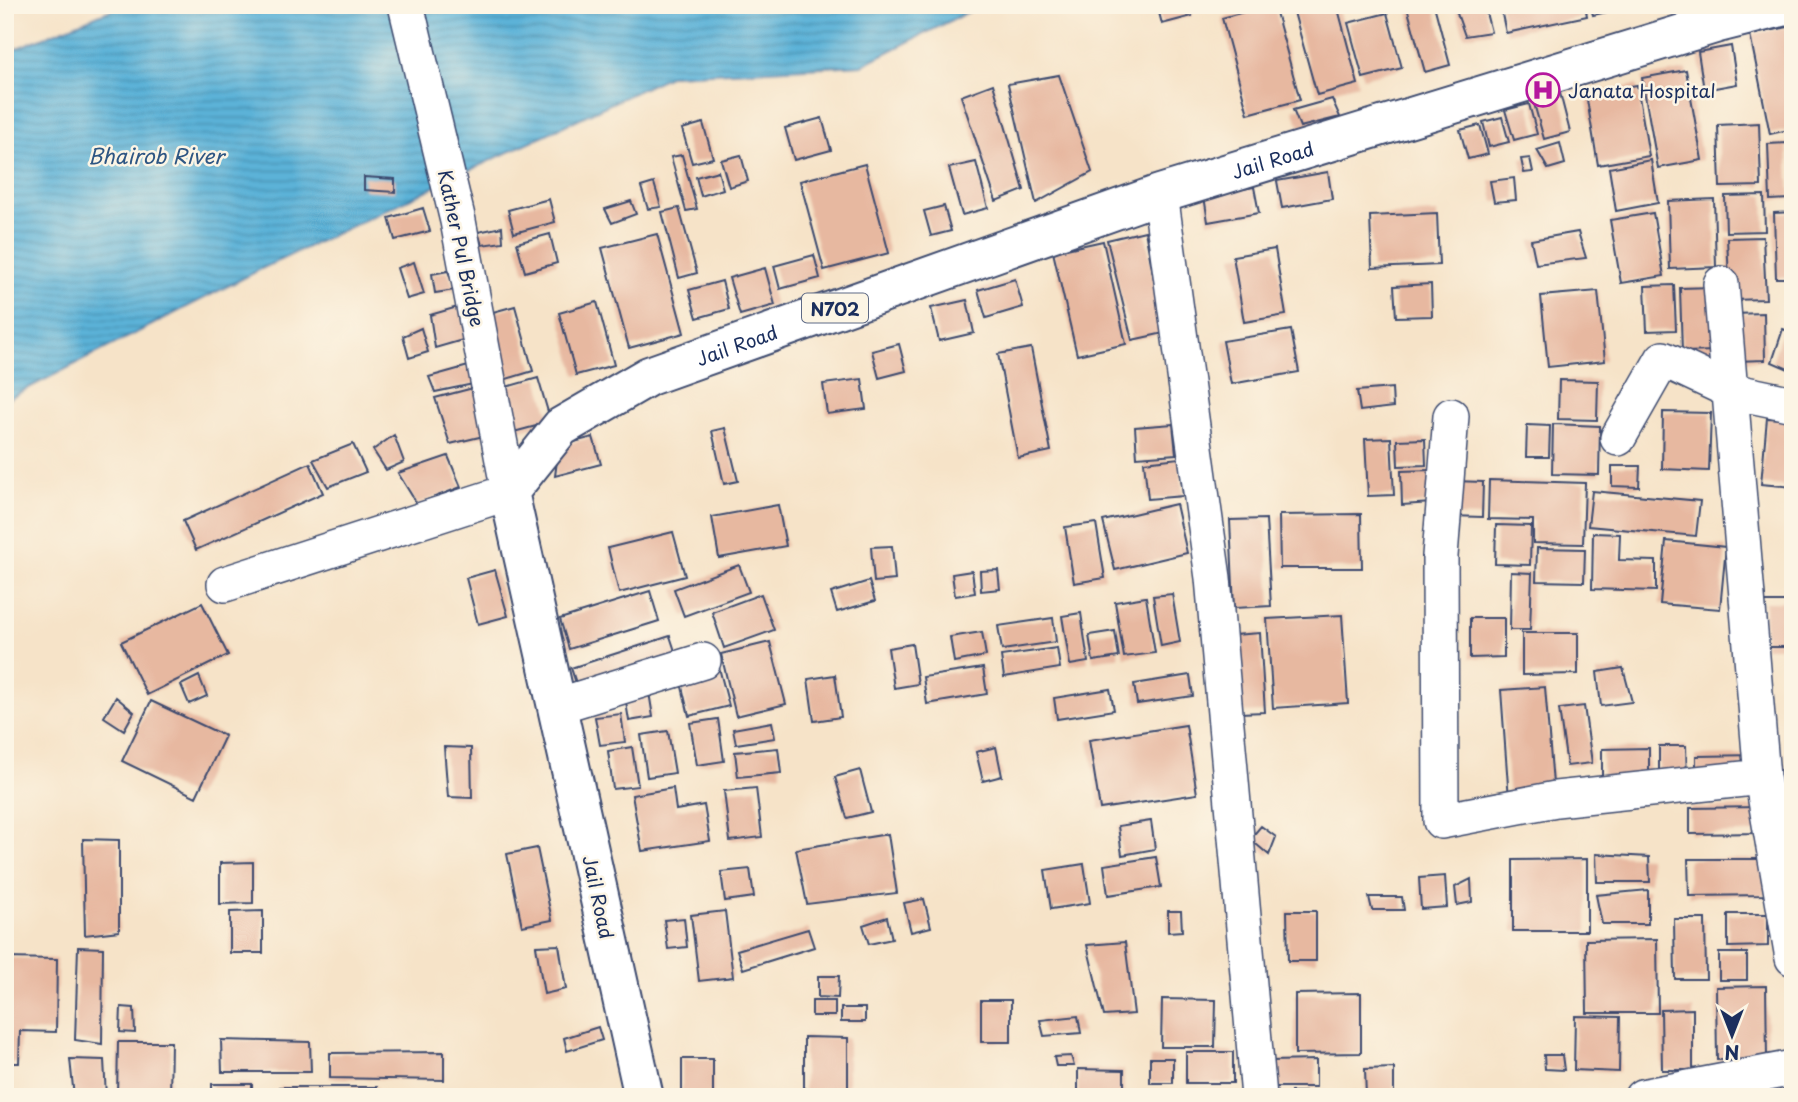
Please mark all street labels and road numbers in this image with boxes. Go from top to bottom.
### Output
street label: Jail Road [1228,134,1317,185]
street label: Kather Pul Bridge [432,167,492,329]
road number: N702 [802,294,868,322]
street label: Jail Road [692,317,781,372]
street label: Jail Road [577,853,621,941]

